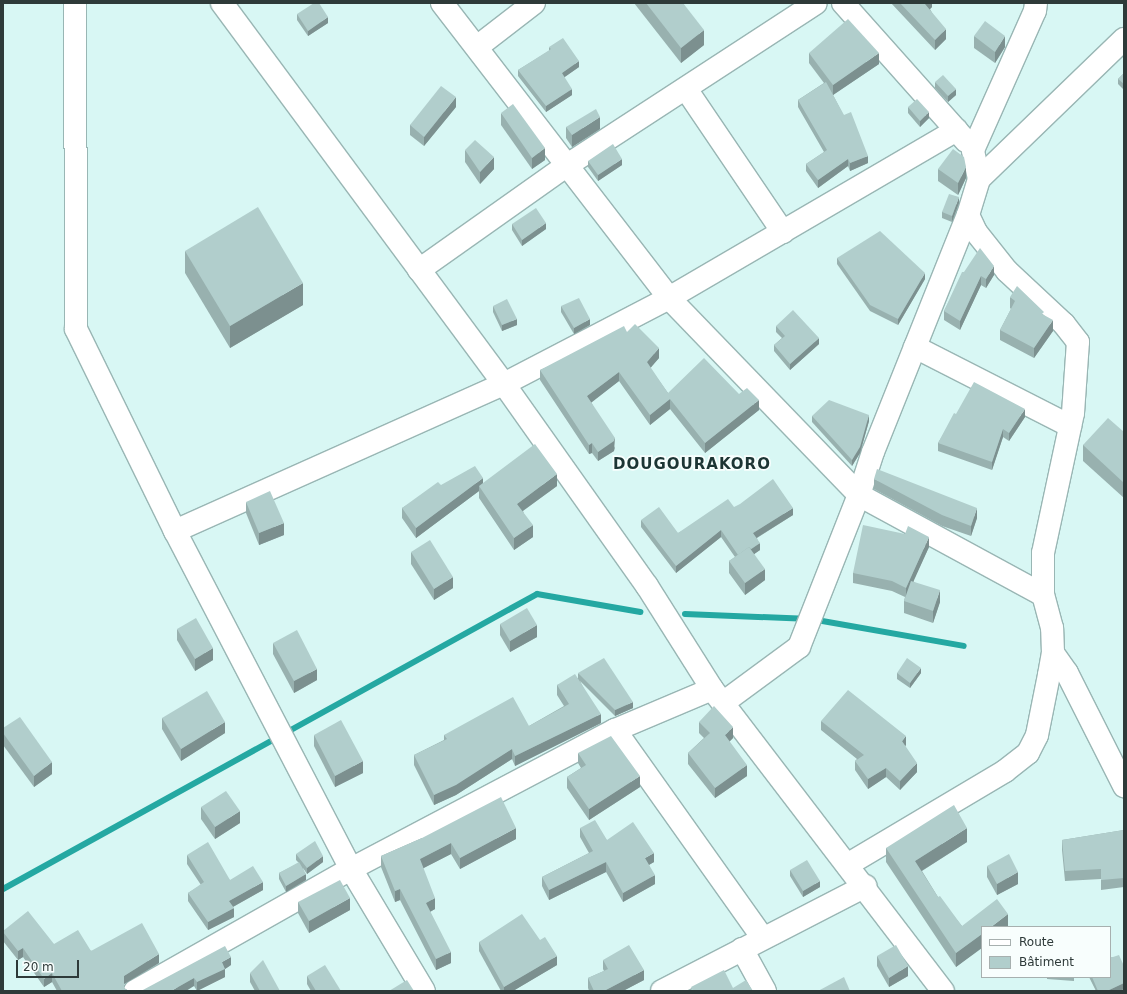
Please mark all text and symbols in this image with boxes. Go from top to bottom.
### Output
district label: DOUGOURAKORO [613,456,771,474]
legend [981,926,1111,978]
text: Route [1019,935,1054,949]
scale bar [18,952,81,978]
text: Bâtiment [1019,955,1074,969]
text: 20 m [23,960,54,974]

